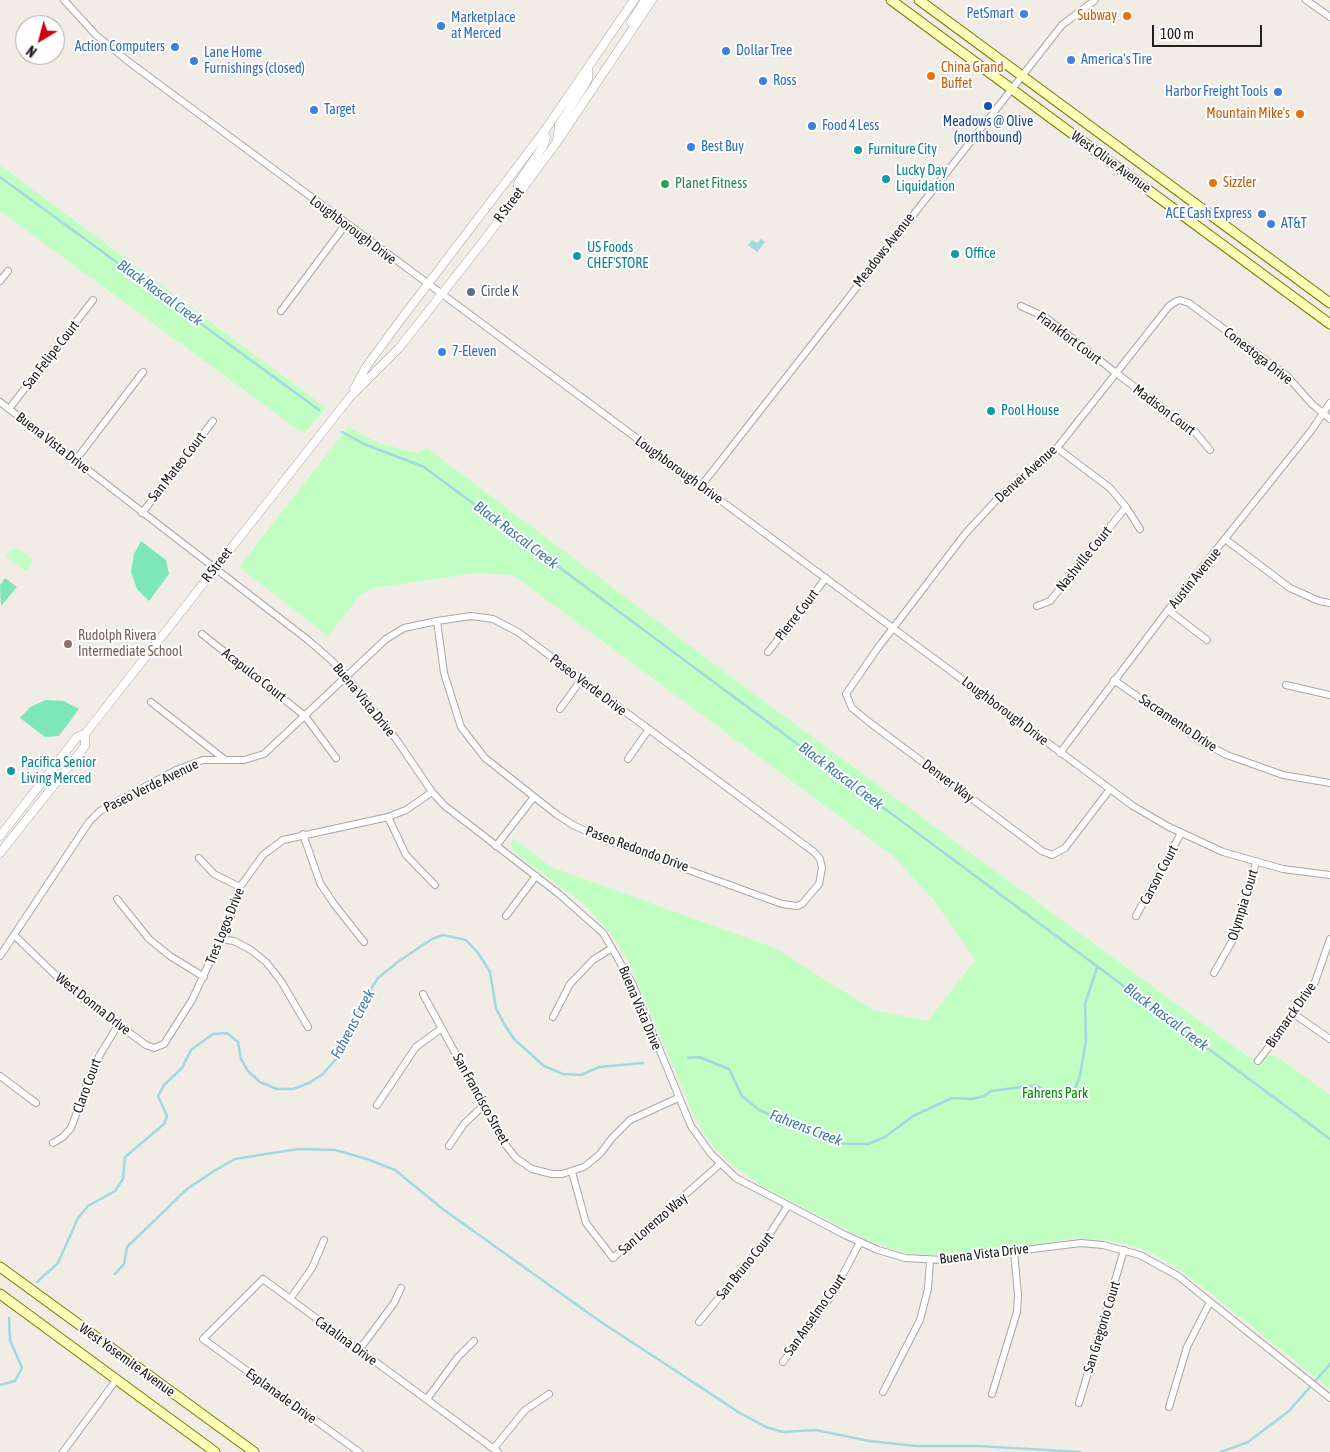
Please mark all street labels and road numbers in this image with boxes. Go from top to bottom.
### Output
street label: West Olive Avenue [1068,127,1154,197]
street label: R Street [490,184,528,226]
street label: Loughborough Drive [306,192,400,268]
street label: Meadows Avenue [850,210,918,290]
street label: Frankfort Court [1033,308,1105,368]
street label: San Felipe Court [19,317,83,393]
street label: Conestoga Drive [1220,324,1296,388]
street label: Madison Court [1130,381,1198,439]
street label: Buena Vista Drive [13,409,93,477]
street label: San Mateo Court [145,429,209,505]
street label: Loughborough Drive [632,433,726,507]
street label: Denver Avenue [991,442,1061,506]
street label: Nashville Court [1053,523,1115,595]
street label: R Street [198,544,236,586]
street label: Austin Avenue [1165,544,1225,612]
street label: Pierre Court [772,586,822,644]
street label: Acapulco Court [219,645,289,705]
street label: Paseo Verde Drive [546,651,630,719]
street label: Buena Vista Drive [329,660,399,740]
street label: Loughborough Drive [958,673,1052,749]
street label: Sacramento Drive [1136,691,1220,755]
street label: Paseo Verde Avenue [101,756,201,816]
street label: Denver Way [919,756,977,806]
street label: Paseo Redondo Drive [583,823,691,875]
street label: Carson Court [1136,842,1182,908]
street label: Olympia Court [1224,867,1262,943]
street label: Tres Logos Drive [202,885,248,967]
street label: Buena Vista Drive [615,963,665,1053]
street label: West Donna Drive [52,969,134,1039]
street label: Bismarck Drive [1262,979,1320,1051]
street label: San Francisco Street [449,1051,513,1147]
street label: Claro Court [69,1056,105,1116]
street label: San Lorenzo Way [615,1190,691,1258]
street label: San Bruno Court [713,1229,777,1303]
street label: Buena Vista Drive [938,1240,1030,1268]
street label: San Anselmo Court [781,1271,849,1359]
street label: San Gregorio Court [1080,1279,1124,1375]
street label: Catalina Drive [312,1313,380,1369]
street label: West Yosemite Avenue [76,1320,178,1400]
street label: Esplanade Drive [242,1365,320,1427]

